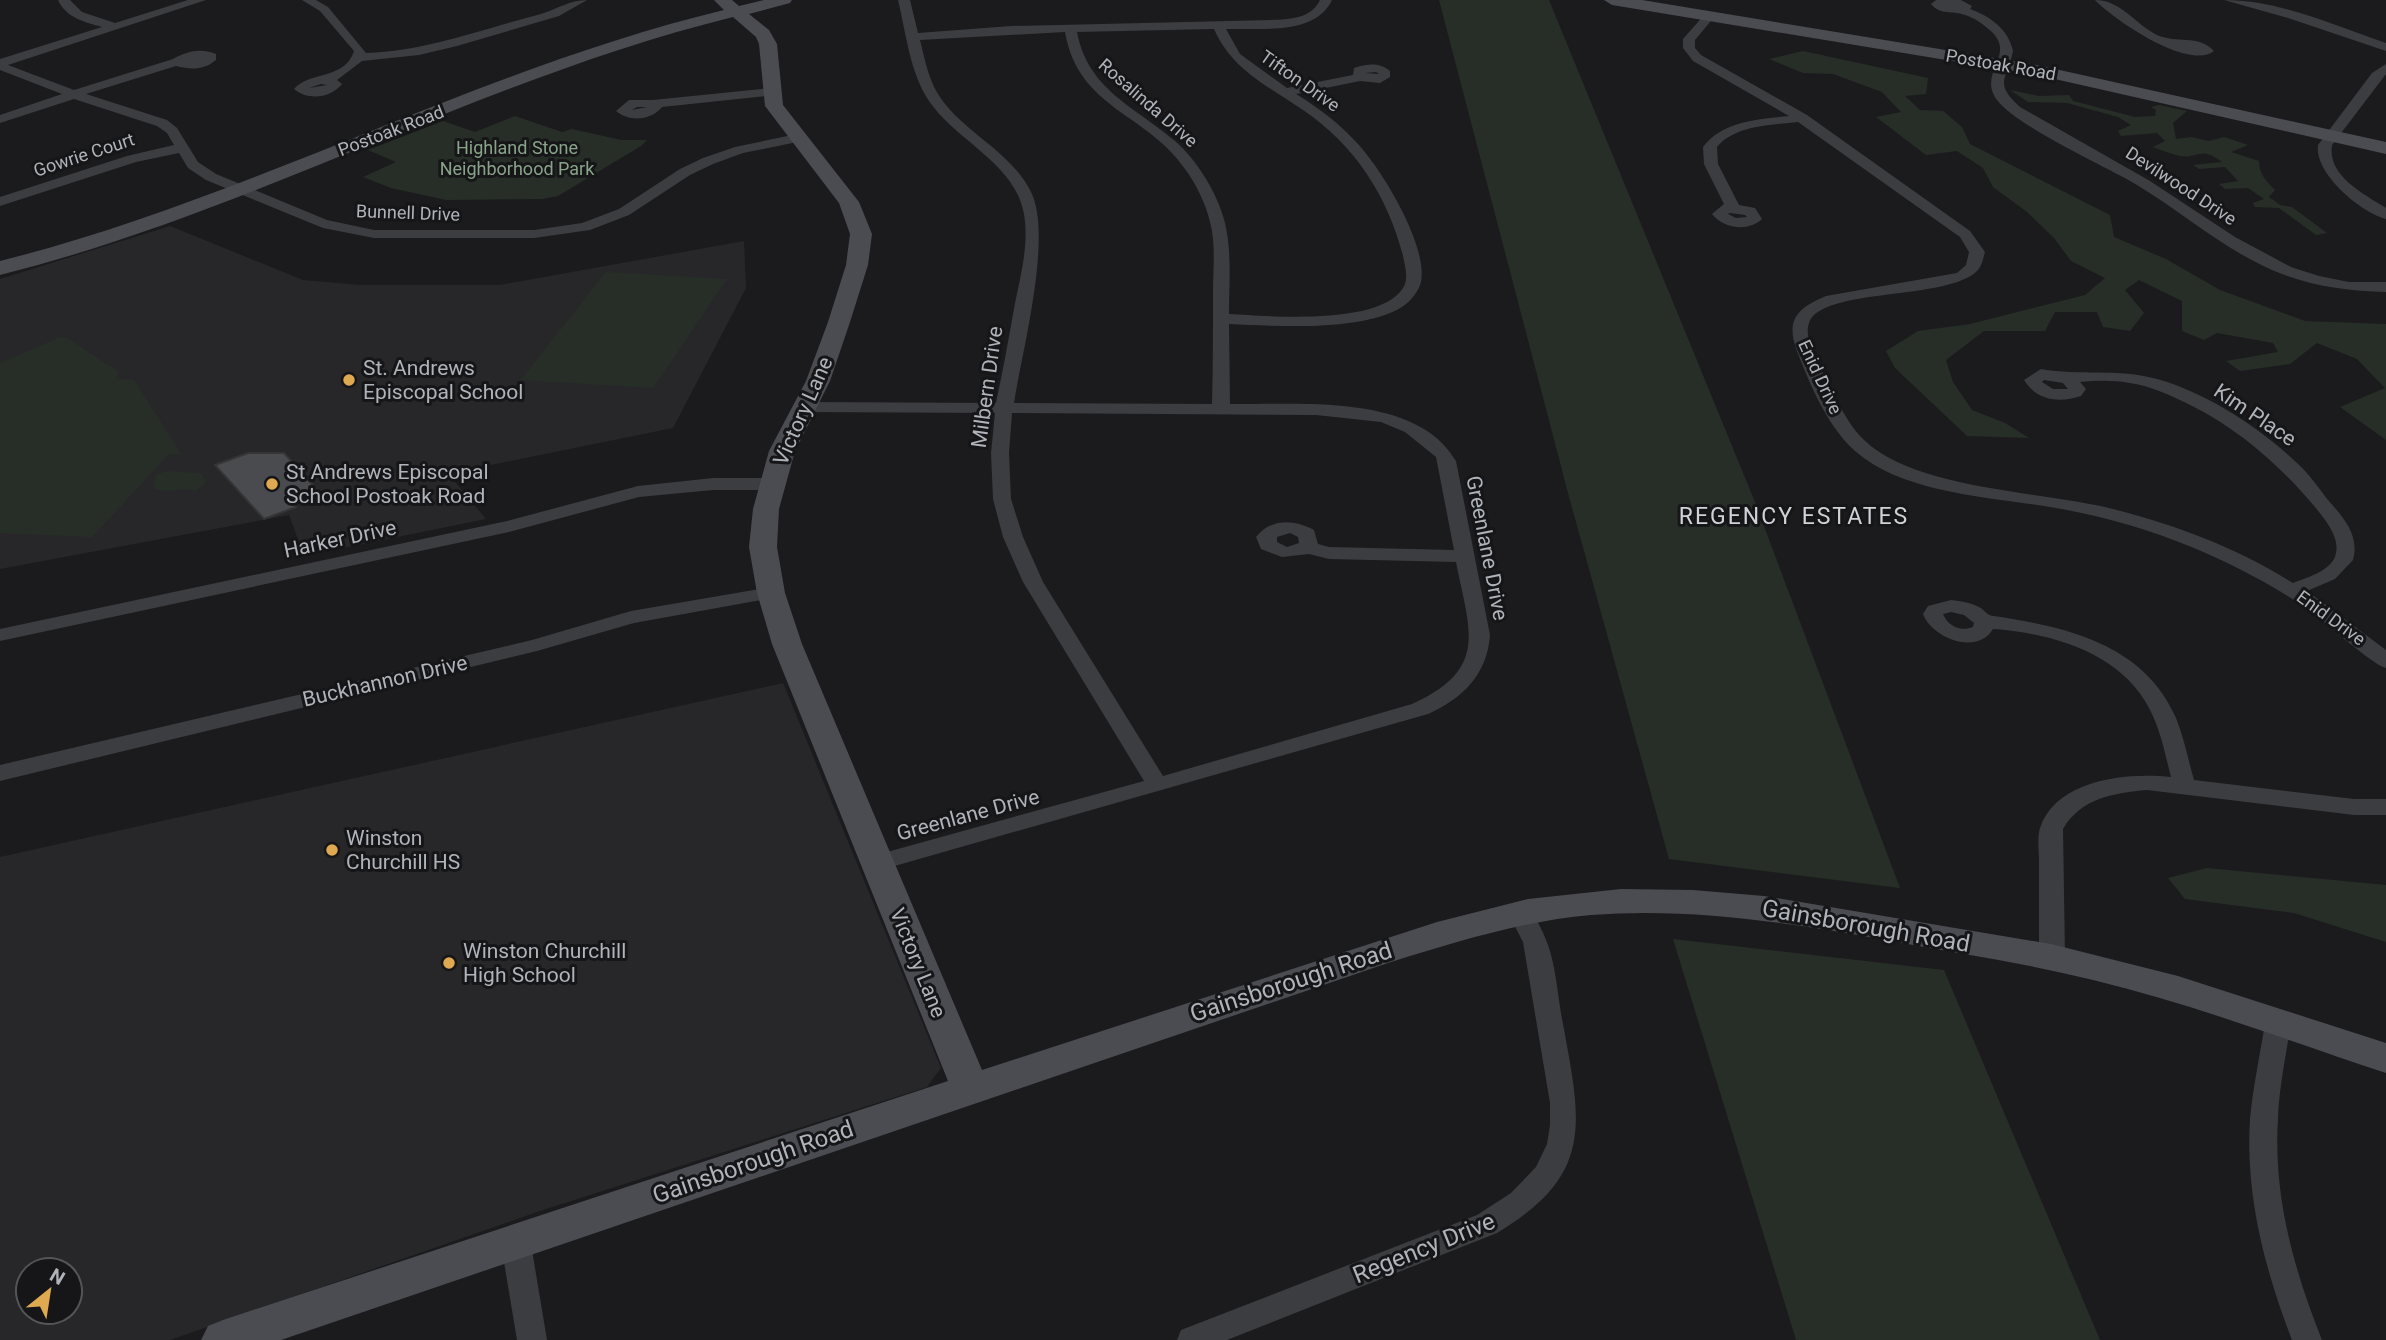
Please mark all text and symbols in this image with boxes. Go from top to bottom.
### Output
street label: Postoak Road [1944,44,2058,85]
street label: Tifton Drive [1257,46,1344,116]
street label: Rosalinda Drive [1095,54,1202,151]
street label: Postoak Road [335,101,447,160]
street label: Gowrie Court [31,128,137,181]
park label: Highland Stone Neighborhood Park [440,137,595,179]
street label: Devilwood Drive [2122,142,2241,229]
street label: Bunnell Drive [356,200,460,225]
street label: Milbern Drive [967,325,1007,449]
street label: Enid Drive [1794,336,1847,417]
street label: Victory Lane [768,353,838,469]
place label: St. Andrews Episcopal School [363,356,523,404]
marker: St. Andrews Episcopal School [341,372,357,388]
street label: Kim Place [2209,379,2301,451]
place label: St Andrews Episcopal School Postoak Road [286,460,489,508]
street label: Greenlane Drive [1461,474,1513,622]
marker: St Andrews Episcopal School Postoak Road [264,476,280,492]
district label: REGENCY ESTATES [1679,503,1909,530]
street label: Harker Drive [281,515,399,563]
street label: Enid Drive [2293,586,2370,649]
street label: Buckhannon Drive [300,650,470,712]
street label: Greenlane Drive [894,784,1042,846]
place label: Winston Churchill HS [346,826,460,874]
marker: Winston Churchill HS [324,842,340,858]
street label: Gainsborough Road [1760,894,1972,958]
street label: Victory Lane [885,905,951,1021]
street label: Gainsborough Road [1187,936,1395,1028]
place label: Winston Churchill High School [463,939,626,987]
marker: Winston Churchill High School [441,955,457,971]
street label: Gainsborough Road [649,1114,857,1210]
street label: Regency Drive [1349,1207,1499,1289]
north arrow [14,1256,84,1326]
text: N [46,1263,69,1290]

